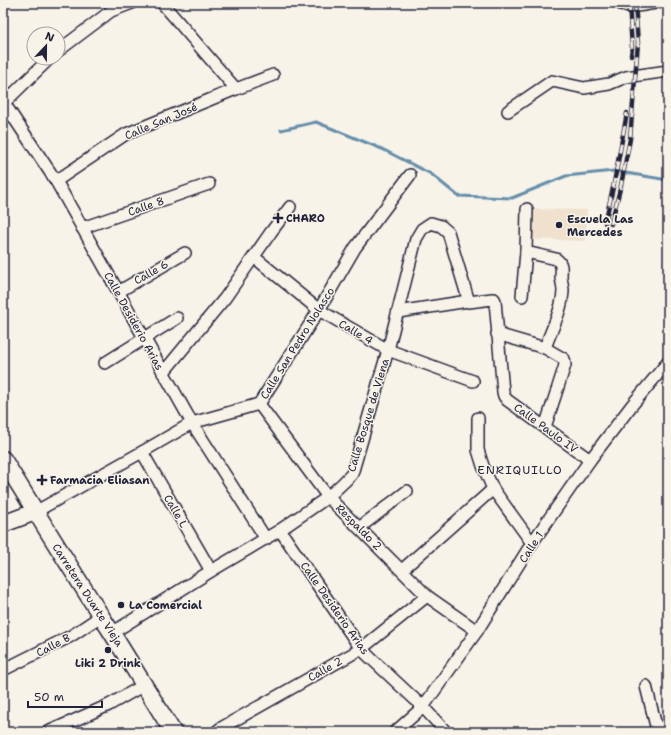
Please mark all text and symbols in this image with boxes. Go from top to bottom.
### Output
north arrow [26,26,66,66]
text: N [43,29,57,46]
street label: Calle San José [122,99,200,144]
street label: Calle 8 [126,193,166,220]
place label: CHARO [286,211,325,226]
place label: Escuela Las Mercedes [567,212,634,240]
marker: CHARO [273,213,283,223]
marker: Escuela Las Mercedes [554,220,564,230]
street label: Calle 6 [131,257,171,288]
street label: Calle Desiderio Arias [100,269,167,373]
street label: Calle San Pedro Nolasco [257,284,338,402]
street label: Calle 4 [336,317,376,348]
street label: Calle Bosque de Viena [344,357,393,474]
street label: Calle Paulo IV [511,400,581,457]
district label: ENRIQUILLO [477,462,563,478]
place label: Farmacia Eliasan [50,473,150,488]
marker: Farmacia Eliasan [37,475,47,485]
street label: Calle L [160,492,191,531]
street label: Respaldo 2 [332,501,385,554]
street label: Calle 1 [516,529,547,566]
street label: Carretera Duarte Vieja [49,541,127,650]
street label: Calle Desiderio Arias [297,559,372,658]
place label: La Comercial [129,598,202,613]
marker: La Comercial [116,600,126,610]
street label: Calle B [34,630,73,661]
marker: Liki 2 Drink [103,645,113,655]
street label: Calle 2 [305,654,345,685]
place label: Liki 2 Drink [75,656,141,671]
scale bar [28,683,102,709]
text: 50 m [34,689,64,705]

